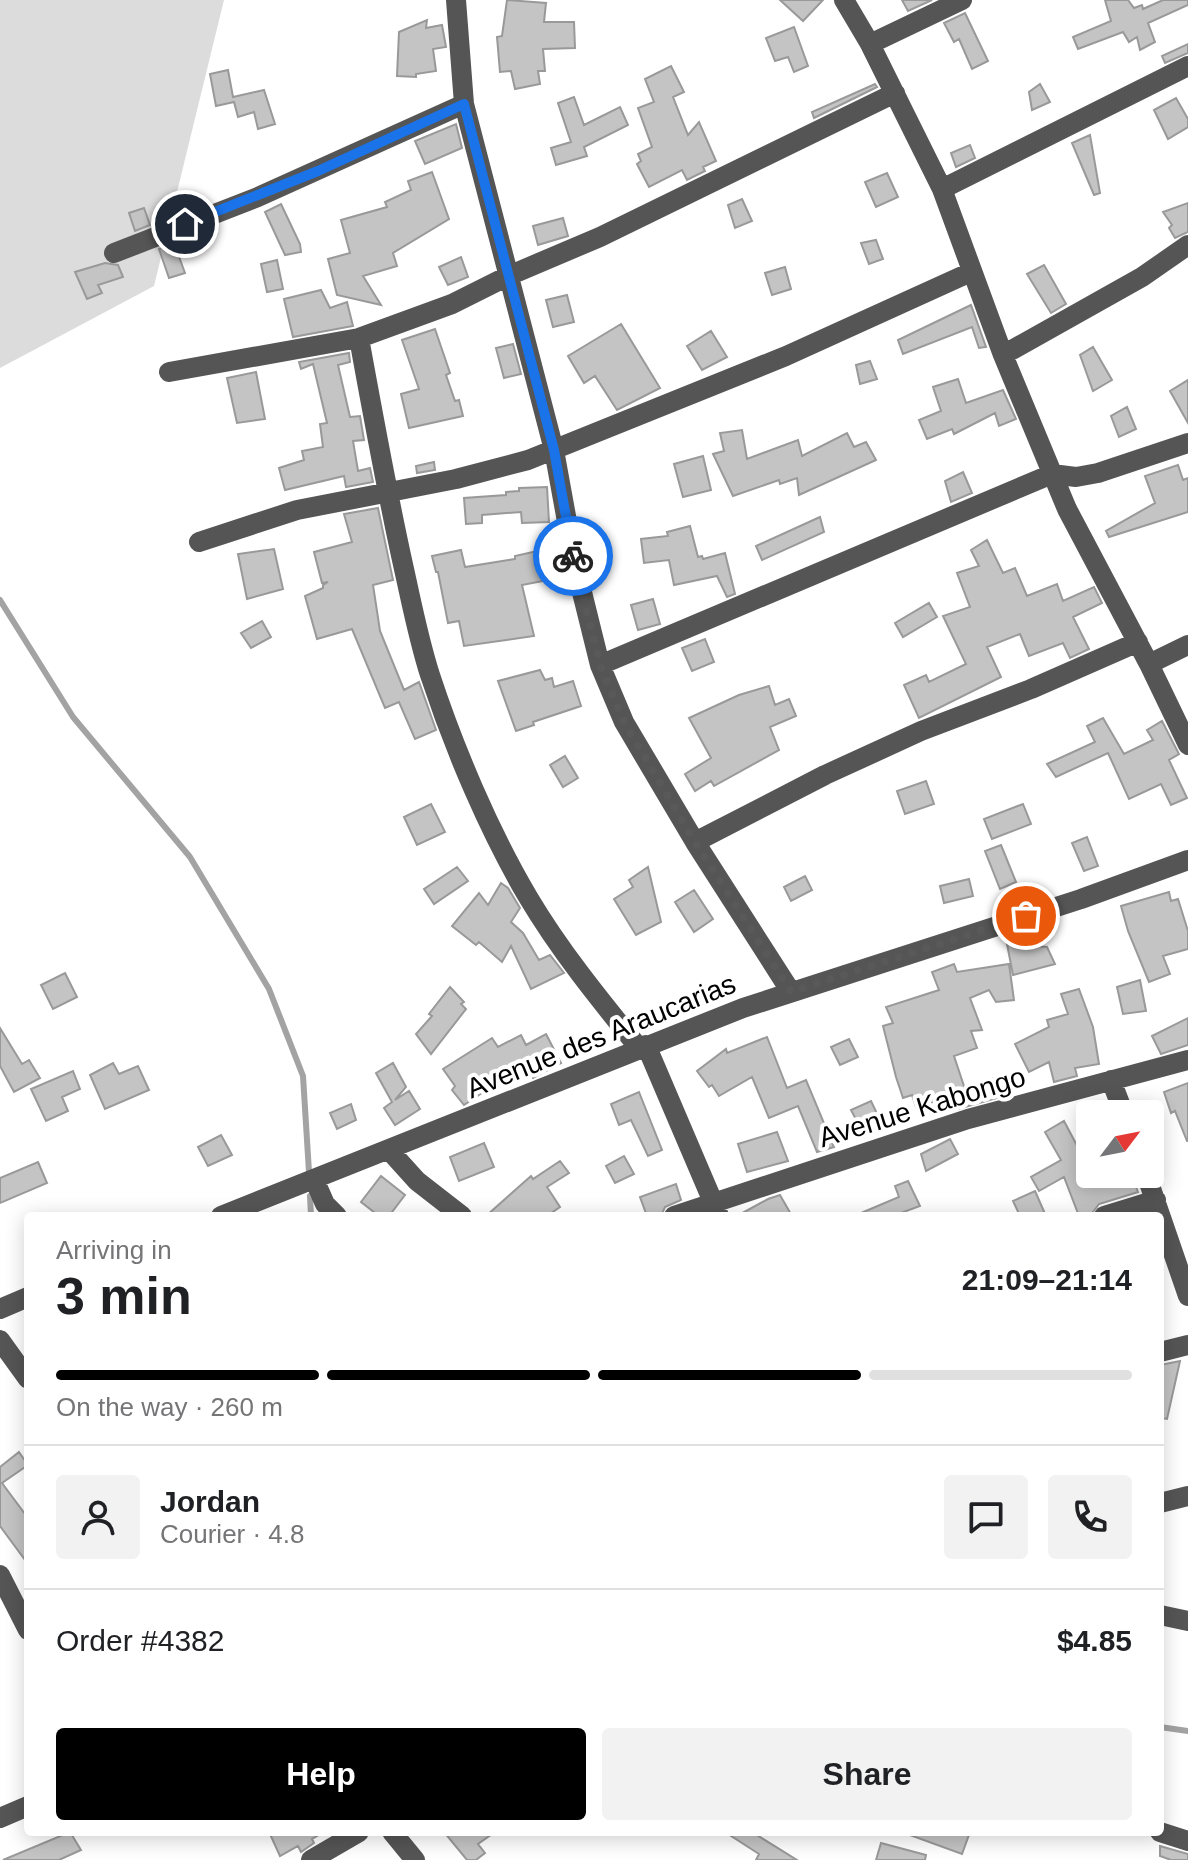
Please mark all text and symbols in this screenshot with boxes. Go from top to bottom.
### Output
pin [151,190,219,258]
icon: home [163,202,207,246]
courier [533,516,613,596]
icon: bike [551,534,595,578]
pin [992,882,1060,950]
icon: bag [1004,894,1048,938]
street label: Avenue des Araucarias [462,968,740,1104]
street label: Avenue Kabongo [815,1061,1029,1153]
north arrow [1076,1100,1164,1188]
map controls [1076,1100,1164,1188]
text: Arriving in [56,1235,172,1265]
text: 21:09–21:14 [962,1263,1132,1296]
text: 3 min [56,1267,192,1325]
text: On the way · 260 m [56,1392,283,1422]
button: person [56,1475,140,1559]
button: chat [944,1475,1028,1559]
button: phone [1048,1475,1132,1559]
text: Jordan [160,1485,260,1518]
text: Courier · 4.8 [160,1519,305,1549]
text: Order #4382 [56,1624,224,1657]
text: $4.85 [1057,1624,1132,1657]
button: Help [56,1728,586,1820]
button: Share [602,1728,1132,1820]

